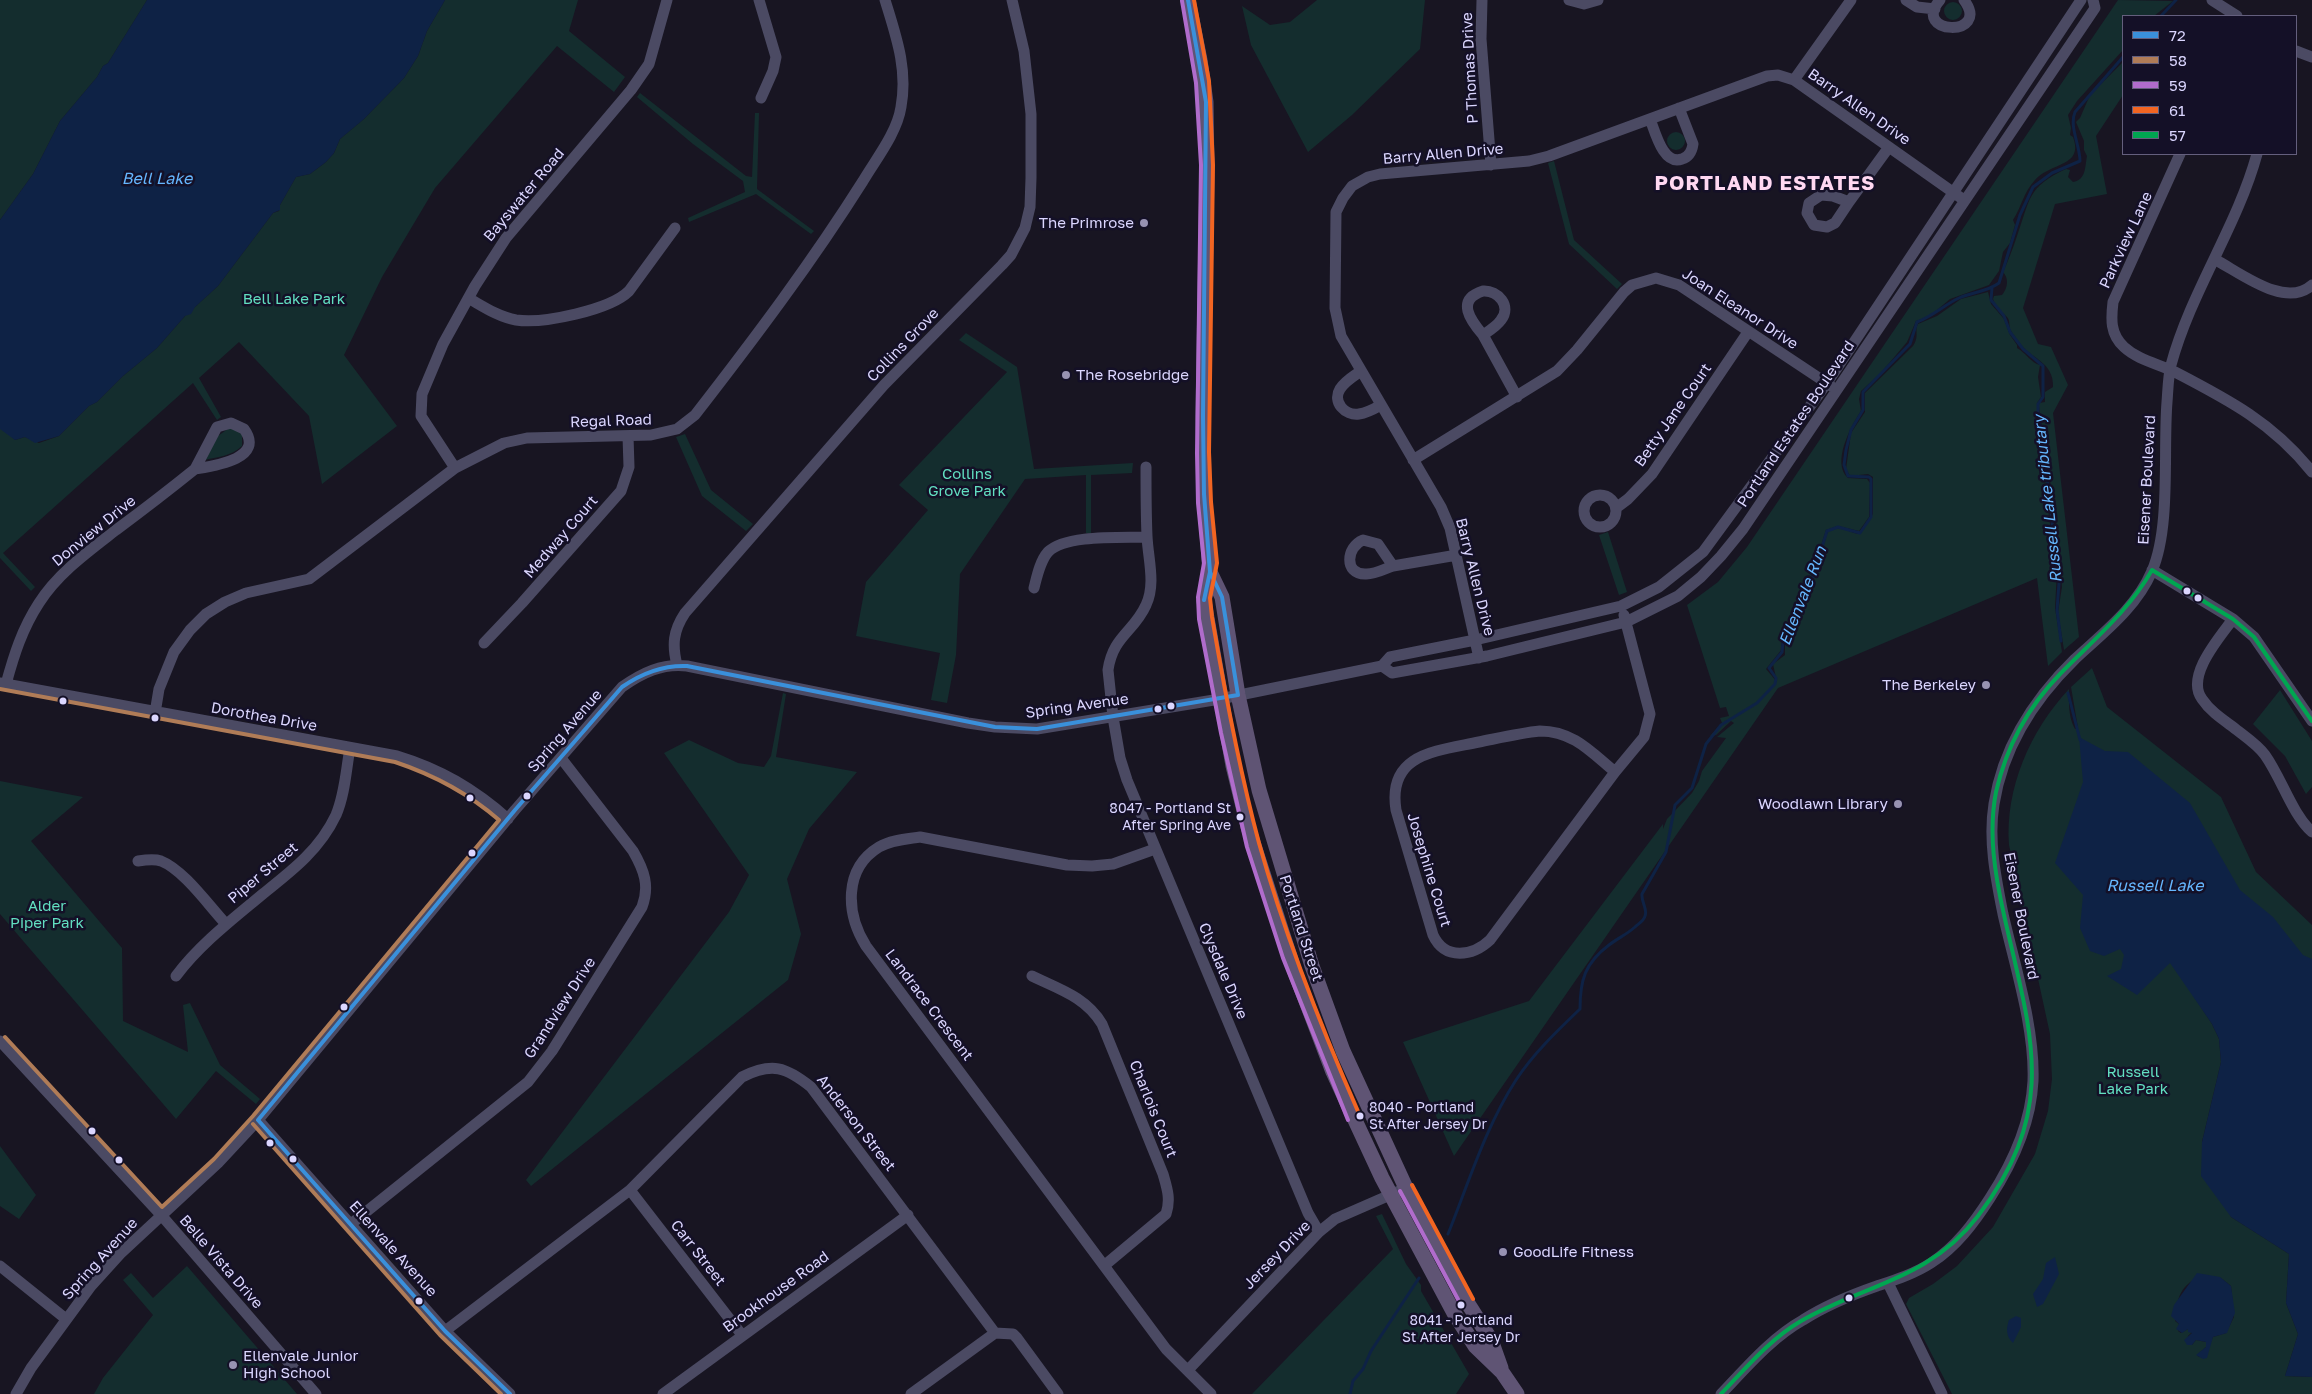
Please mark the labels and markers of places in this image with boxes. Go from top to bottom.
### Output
place label: The Primrose [1039,214,1134,232]
marker: The Primrose [1138,217,1150,229]
place label: The Rosebridge [1076,366,1189,384]
marker: The Rosebridge [1060,369,1072,381]
unlabelled marker [2182,586,2192,596]
unlabelled marker [2193,593,2203,603]
place label: The Berkeley [1882,676,1976,694]
marker: The Berkeley [1980,679,1992,691]
unlabelled marker [58,696,68,706]
unlabelled marker [1166,701,1176,711]
unlabelled marker [1153,704,1163,714]
unlabelled marker [150,713,160,723]
unlabelled marker [522,791,532,801]
unlabelled marker [465,793,475,803]
place label: Woodlawn Library [1758,795,1888,813]
marker: Woodlawn Library [1892,798,1904,810]
place label: 8047 - Portland St After Spring Ave [1109,801,1231,834]
marker: 8047 - Portland St After Spring Ave [1235,812,1245,822]
unlabelled marker [467,848,477,858]
unlabelled marker [339,1002,349,1012]
place label: 8040 - Portland St After Jersey Dr [1369,1100,1487,1132]
marker: 8040 - Portland St After Jersey Dr [1355,1111,1365,1121]
unlabelled marker [87,1126,97,1136]
unlabelled marker [265,1138,275,1148]
unlabelled marker [288,1154,298,1164]
unlabelled marker [114,1155,124,1165]
place label: GoodLife Fitness [1513,1243,1634,1261]
marker: GoodLife Fitness [1497,1246,1509,1258]
unlabelled marker [1844,1293,1854,1303]
unlabelled marker [414,1296,424,1306]
marker: 8041 - Portland St After Jersey Dr [1456,1300,1466,1310]
place label: 8041 - Portland St After Jersey Dr [1402,1313,1520,1345]
place label: Ellenvale Junior High School [243,1347,358,1382]
marker: Ellenvale Junior High School [227,1359,239,1371]

